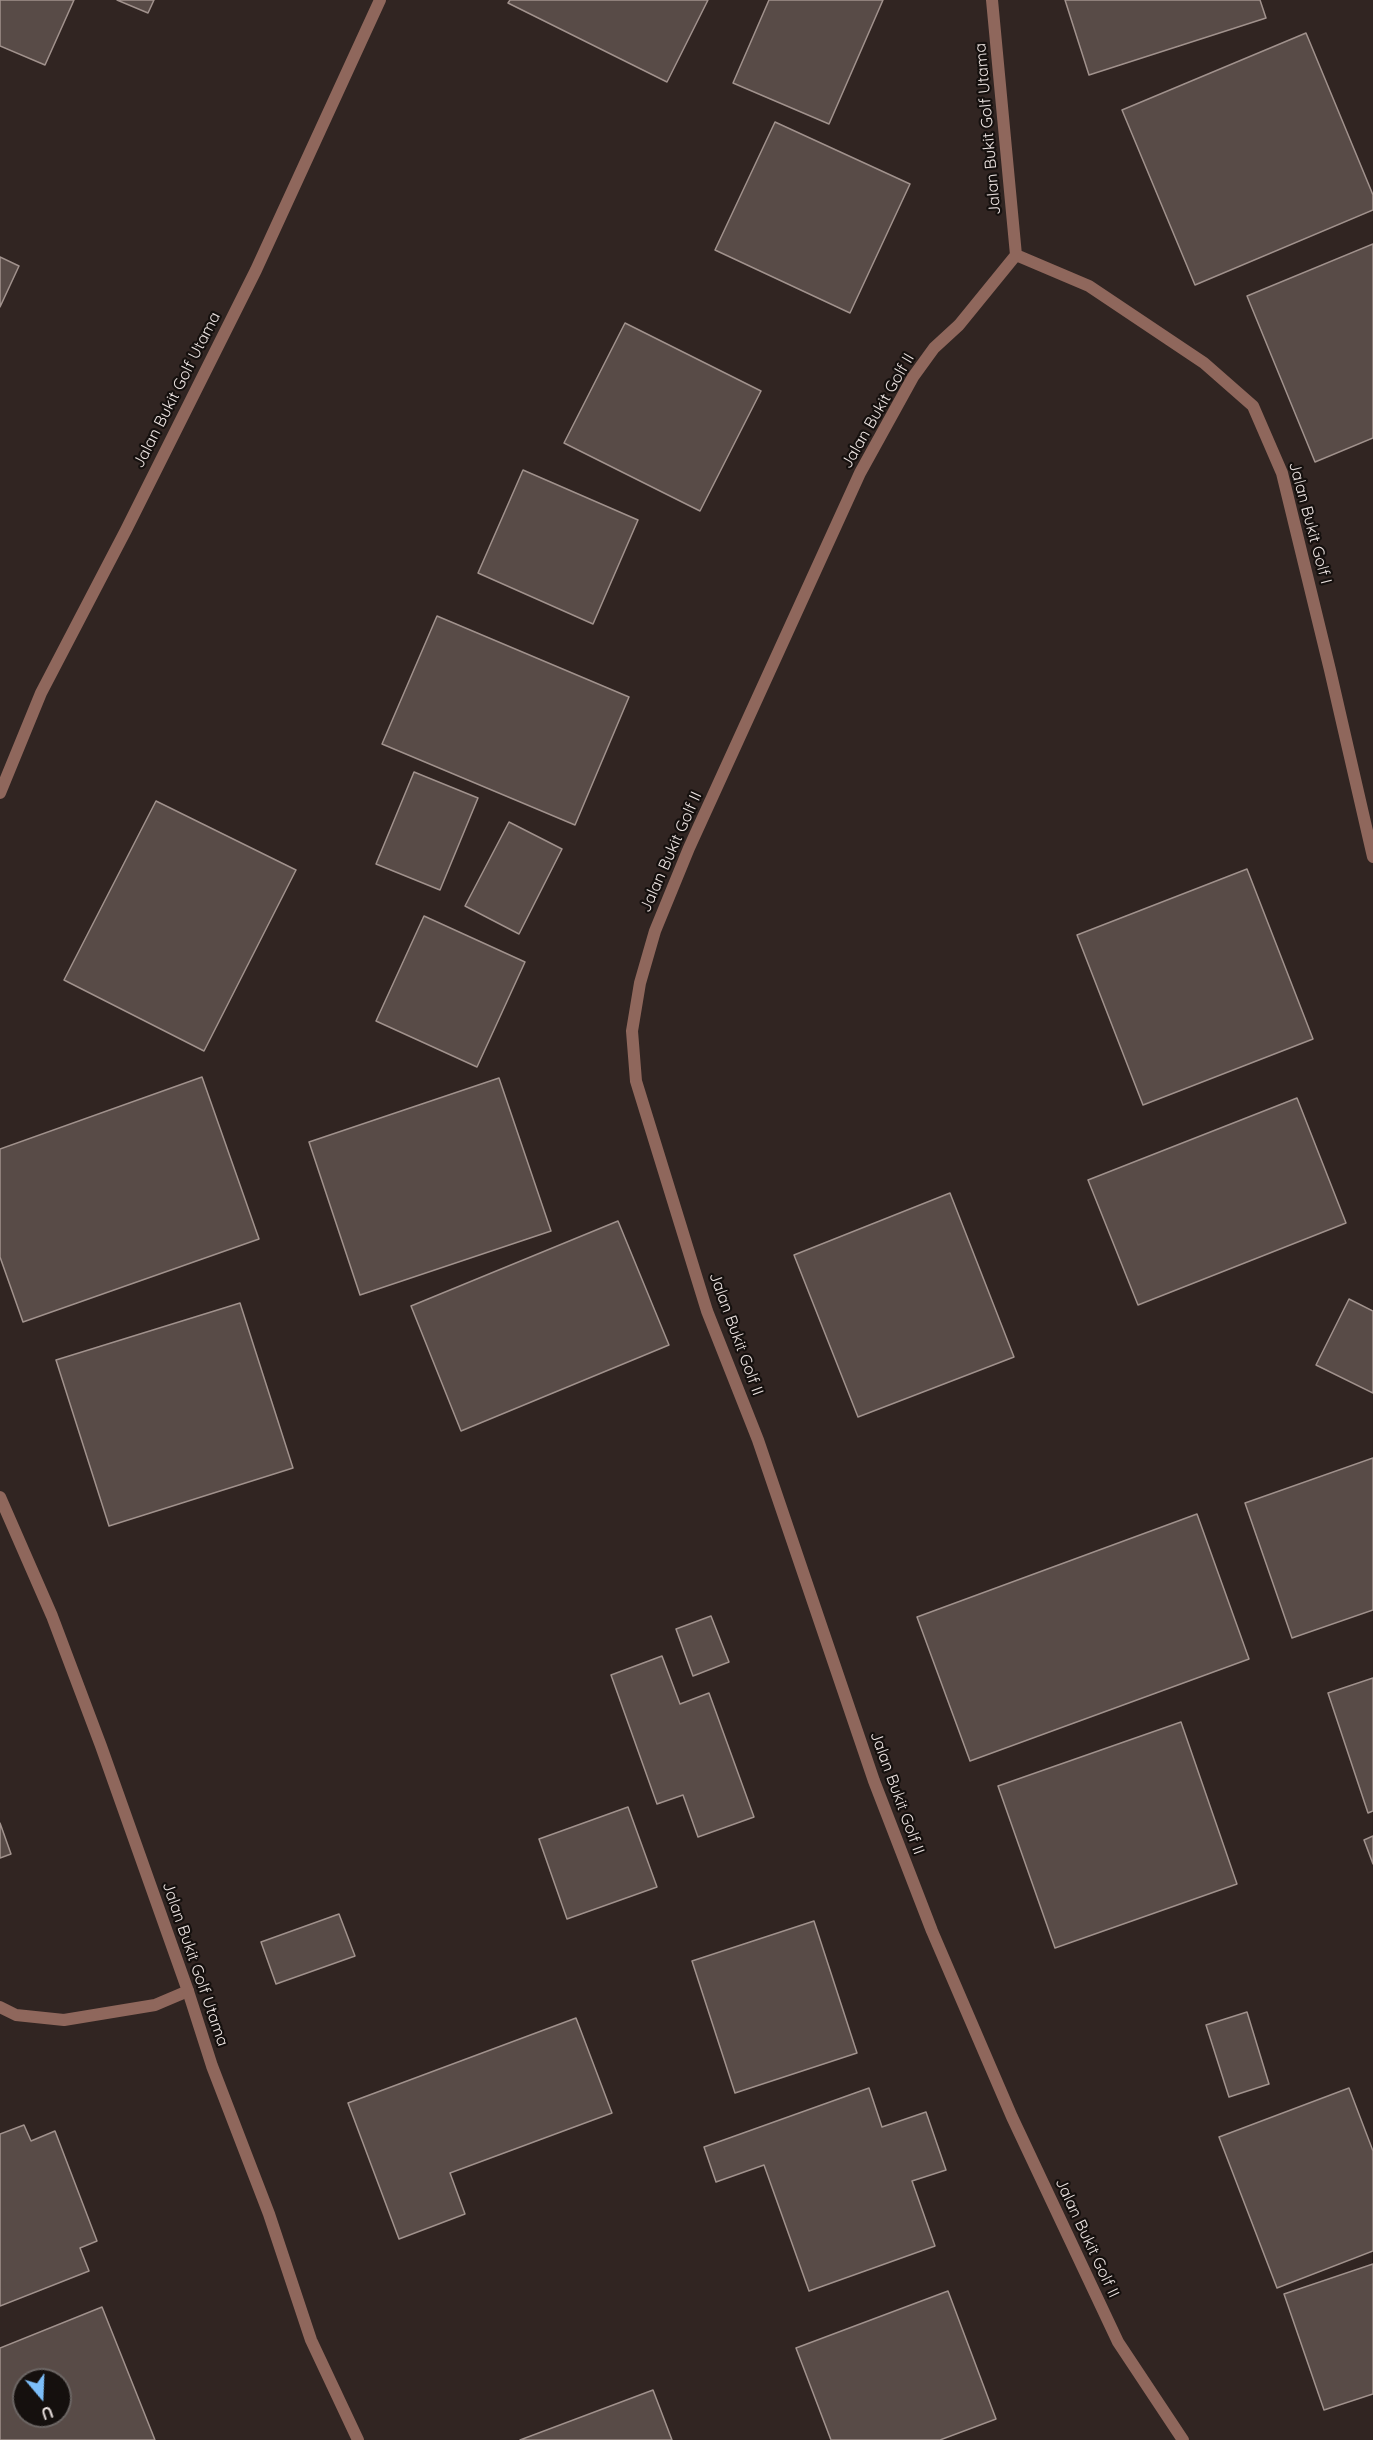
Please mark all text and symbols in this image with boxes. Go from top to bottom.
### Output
street label: Jalan Bukit Golf Utama [971,42,1005,216]
street label: Jalan Bukit Golf Utama [129,309,225,471]
street label: Jalan Bukit Golf II [837,350,919,472]
street label: Jalan Bukit Golf I [1284,460,1336,586]
street label: Jalan Bukit Golf II [636,789,706,915]
street label: Jalan Bukit Golf II [705,1270,767,1398]
street label: Jalan Bukit Golf II [866,1729,928,1857]
street label: Jalan Bukit Golf Utama [158,1879,232,2049]
street label: Jalan Bukit Golf II [1051,2175,1123,2301]
north arrow [12,2368,72,2428]
text: U [39,2402,56,2424]

